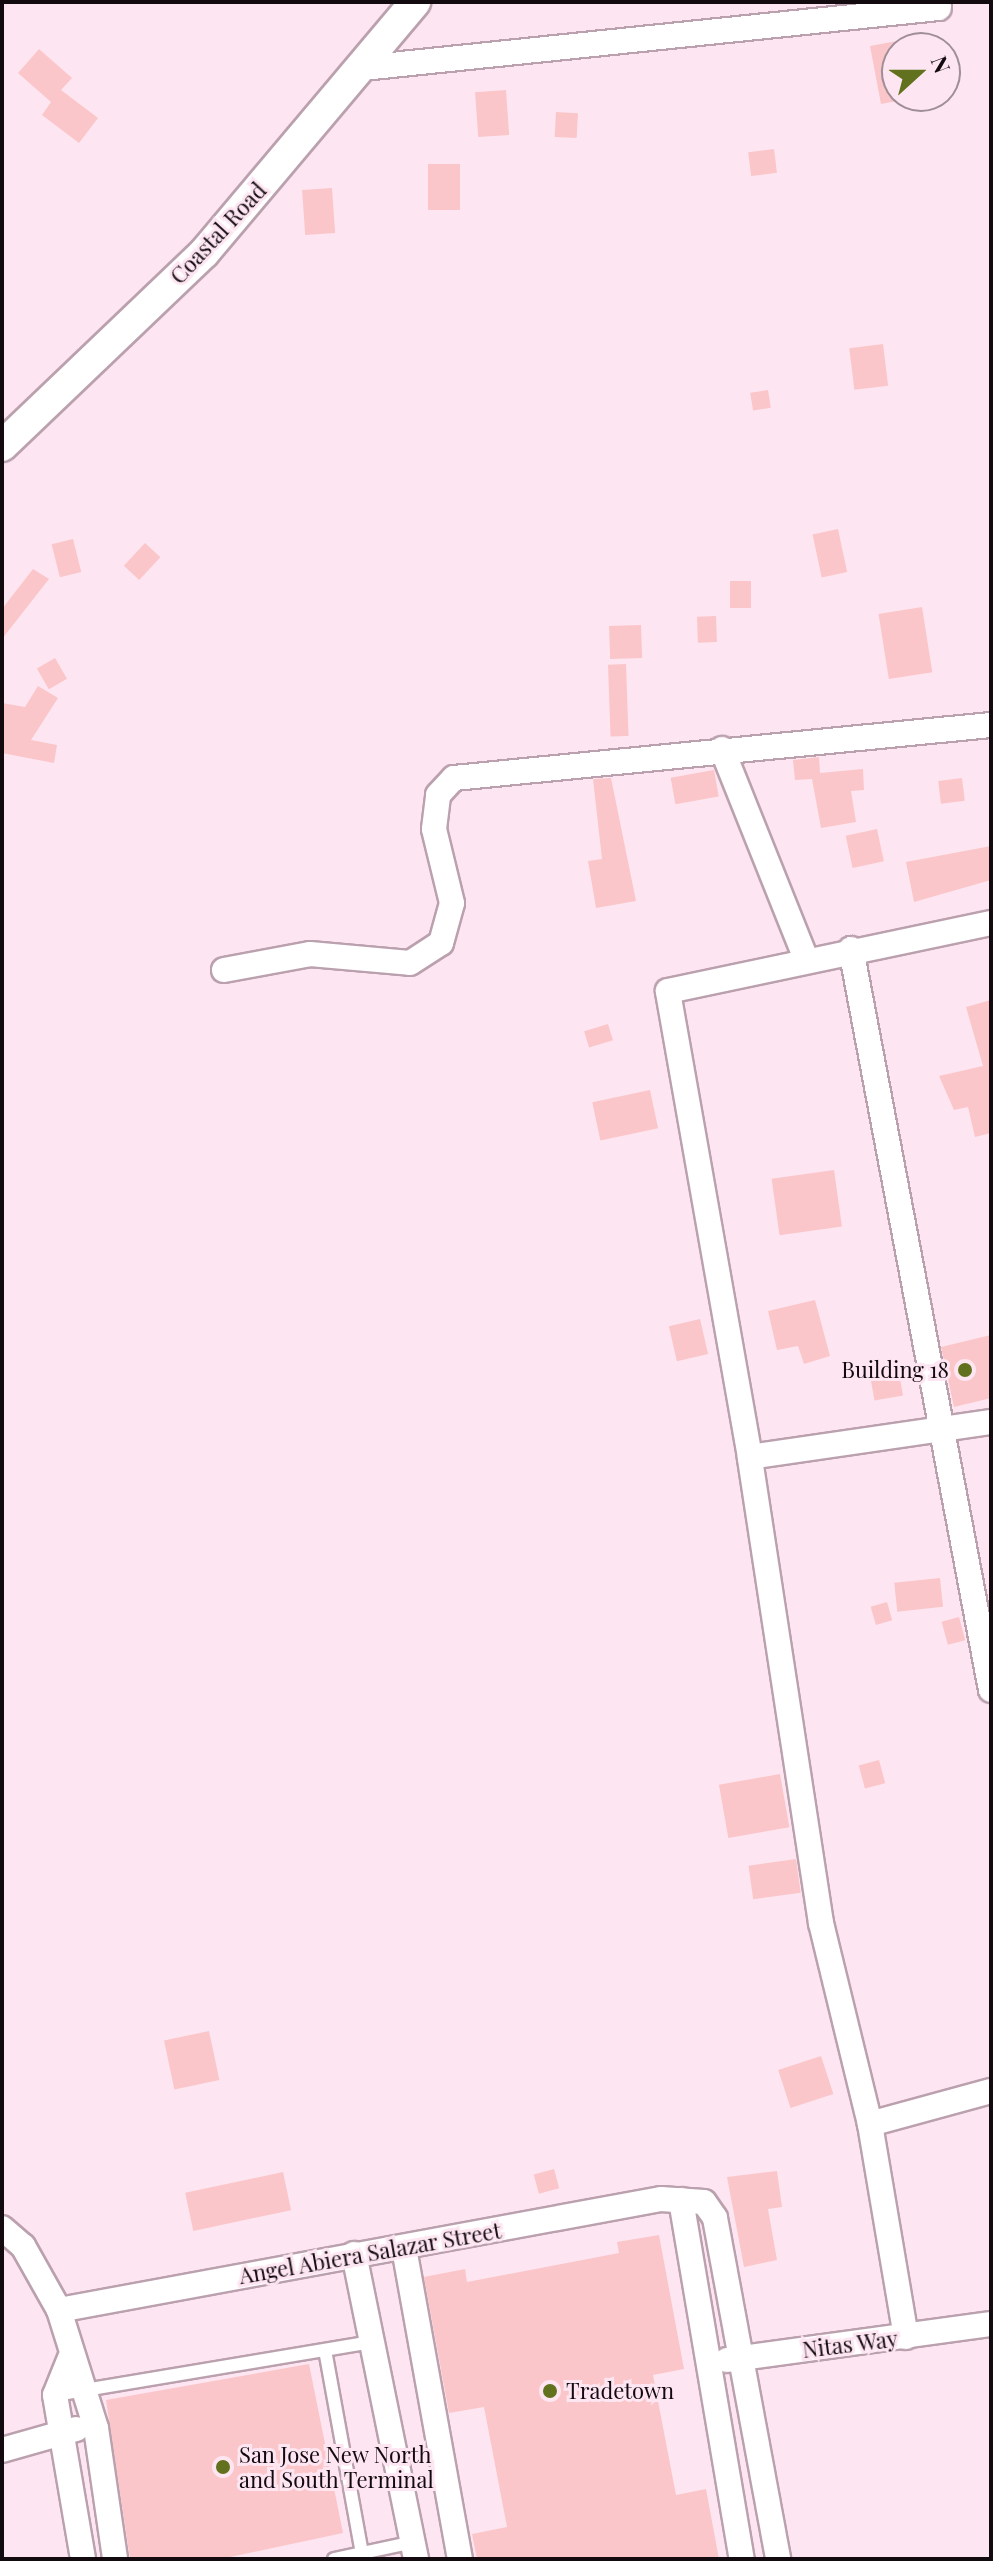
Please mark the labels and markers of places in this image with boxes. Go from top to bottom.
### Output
place label: Building 18 [841,1357,949,1383]
marker: Building 18 [956,1361,974,1379]
place label: Tradetown [566,2378,674,2404]
marker: Tradetown [541,2382,559,2400]
place label: San Jose New North and South Terminal [239,2441,434,2492]
marker: San Jose New North and South Terminal [214,2458,232,2476]

